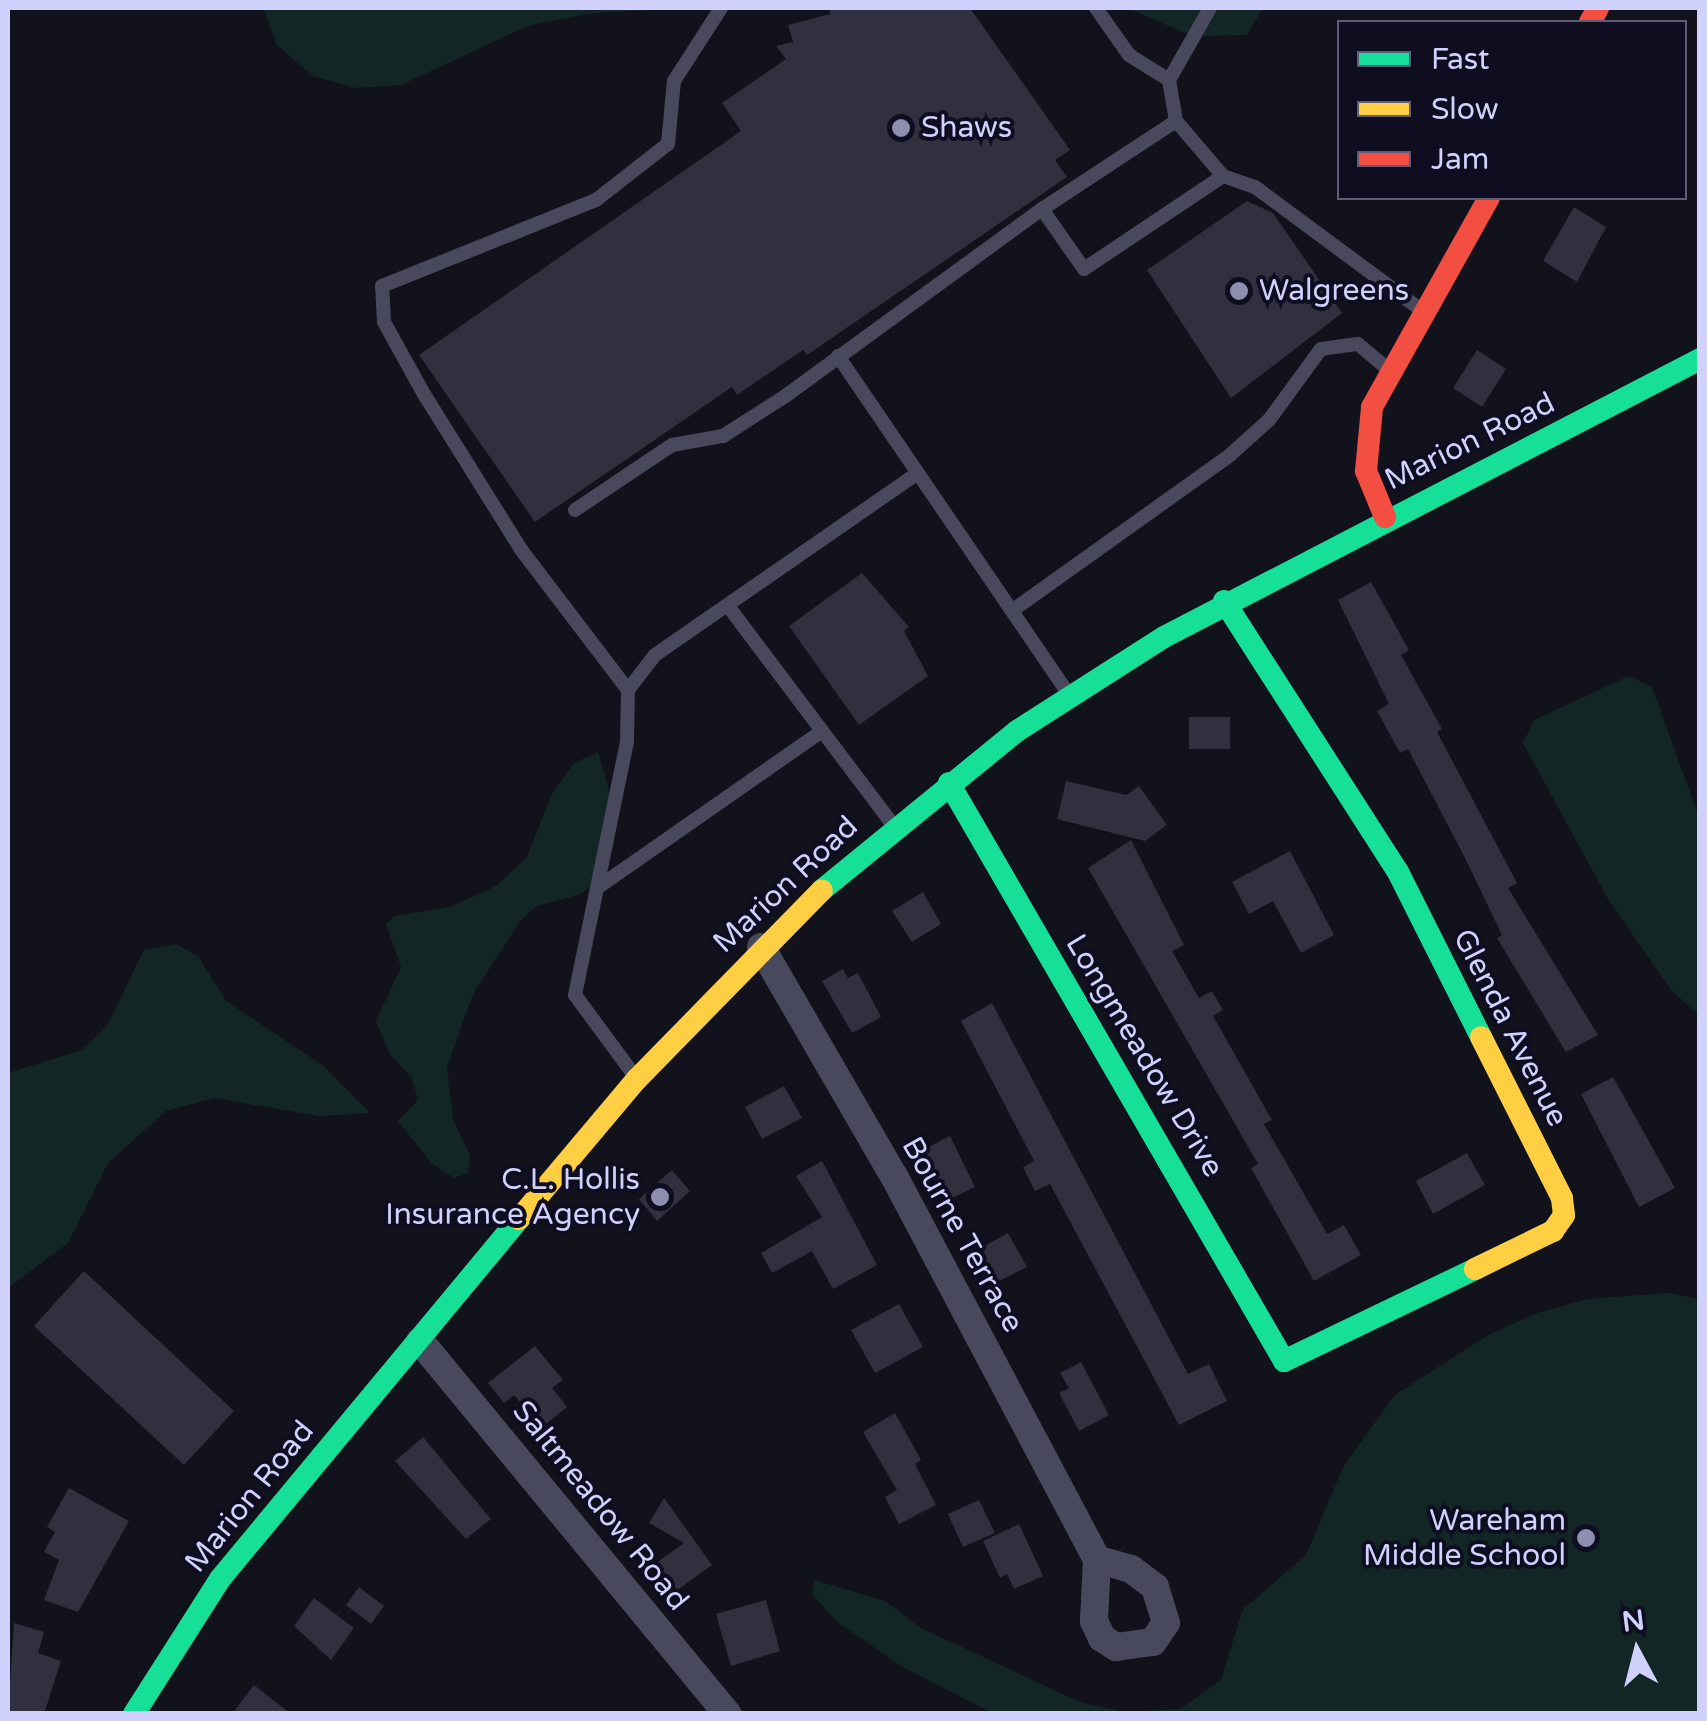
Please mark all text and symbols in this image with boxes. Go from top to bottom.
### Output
legend [1337,20,1687,200]
text: Fast [1431,41,1490,78]
text: Slow [1431,91,1499,128]
place label: Shaws [921,110,1012,146]
marker: Shaws [890,117,912,139]
text: Jam [1431,141,1489,178]
place label: Walgreens [1259,273,1409,309]
marker: Walgreens [1228,280,1250,302]
street label: Marion Road [1379,385,1561,499]
street label: Marion Road [706,809,866,961]
street label: Glenda Avenue [1445,923,1575,1133]
street label: Longmeadow Drive [1057,928,1231,1184]
street label: Bourne Terrace [893,1131,1031,1339]
place label: C.L. Hollis Insurance Agency [385,1162,640,1232]
marker: C.L. Hollis Insurance Agency [649,1186,671,1208]
street label: Saltmeadow Road [504,1394,696,1618]
street label: Marion Road [178,1414,322,1580]
place label: Wareham Middle School [1363,1503,1566,1574]
marker: Wareham Middle School [1575,1527,1597,1549]
north arrow [1587,1601,1687,1701]
text: N [1620,1603,1647,1639]

